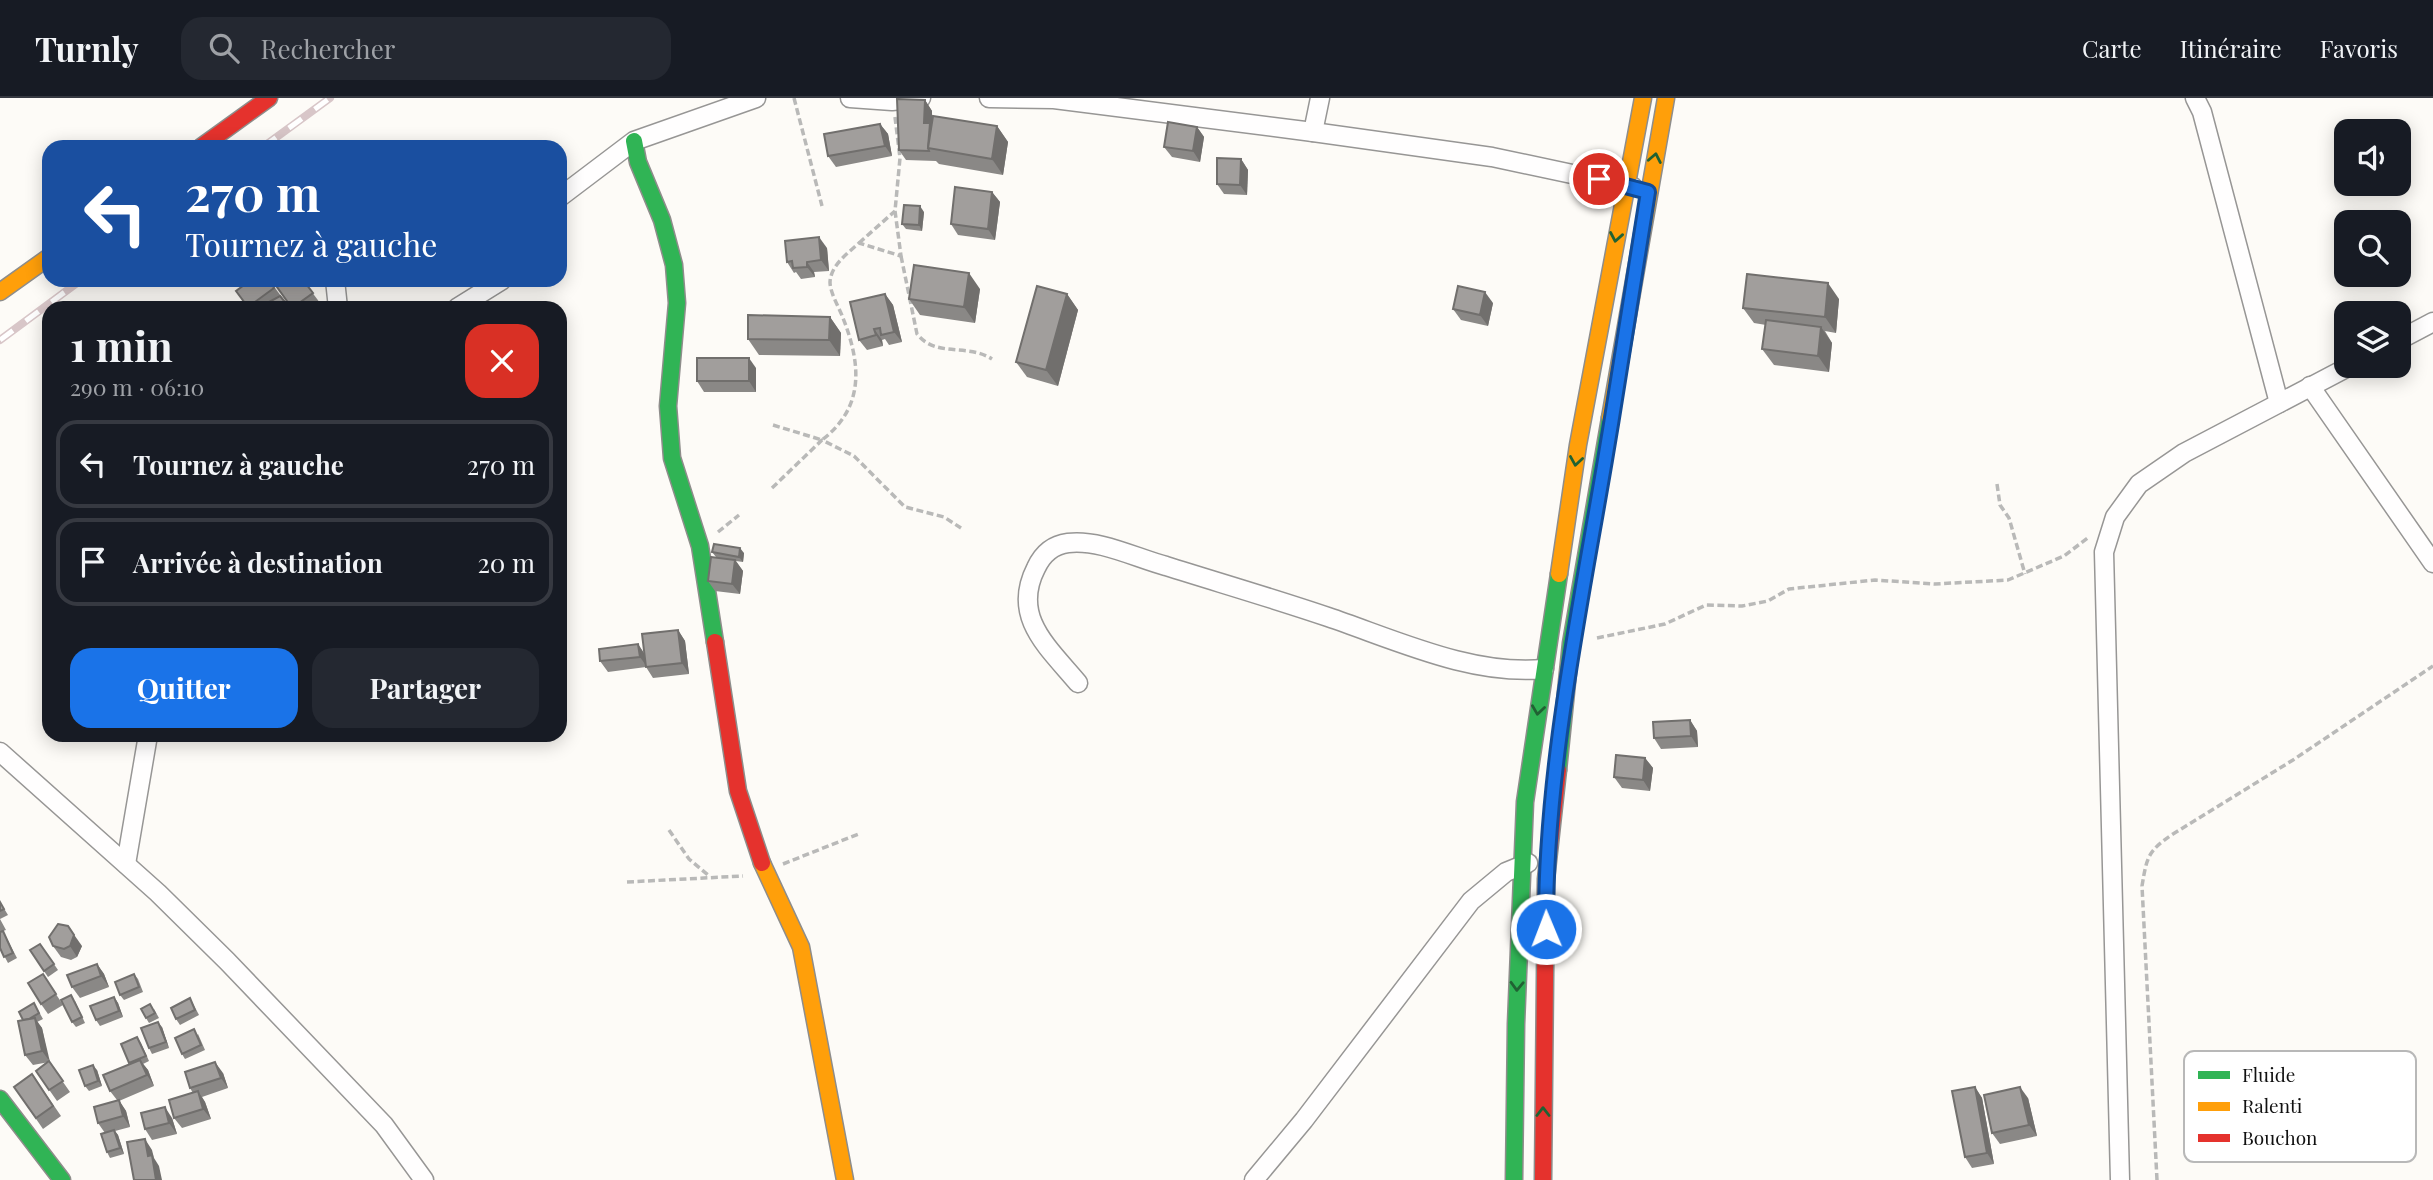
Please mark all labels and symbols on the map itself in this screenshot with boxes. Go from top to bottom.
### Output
pin [1569,149,1629,209]
one-way arrow [1646,152,1661,164]
one-way arrow [1609,231,1624,243]
one-way arrow [1569,455,1584,467]
one-way arrow [1531,704,1546,716]
position arrow [1509,892,1583,966]
one-way arrow [1509,980,1524,991]
legend [2184,1051,2416,1162]
text: Fluide [2242,1061,2295,1087]
text: Ralenti [2242,1092,2303,1118]
one-way arrow [1535,1106,1551,1117]
text: Bouchon [2242,1124,2318,1150]

